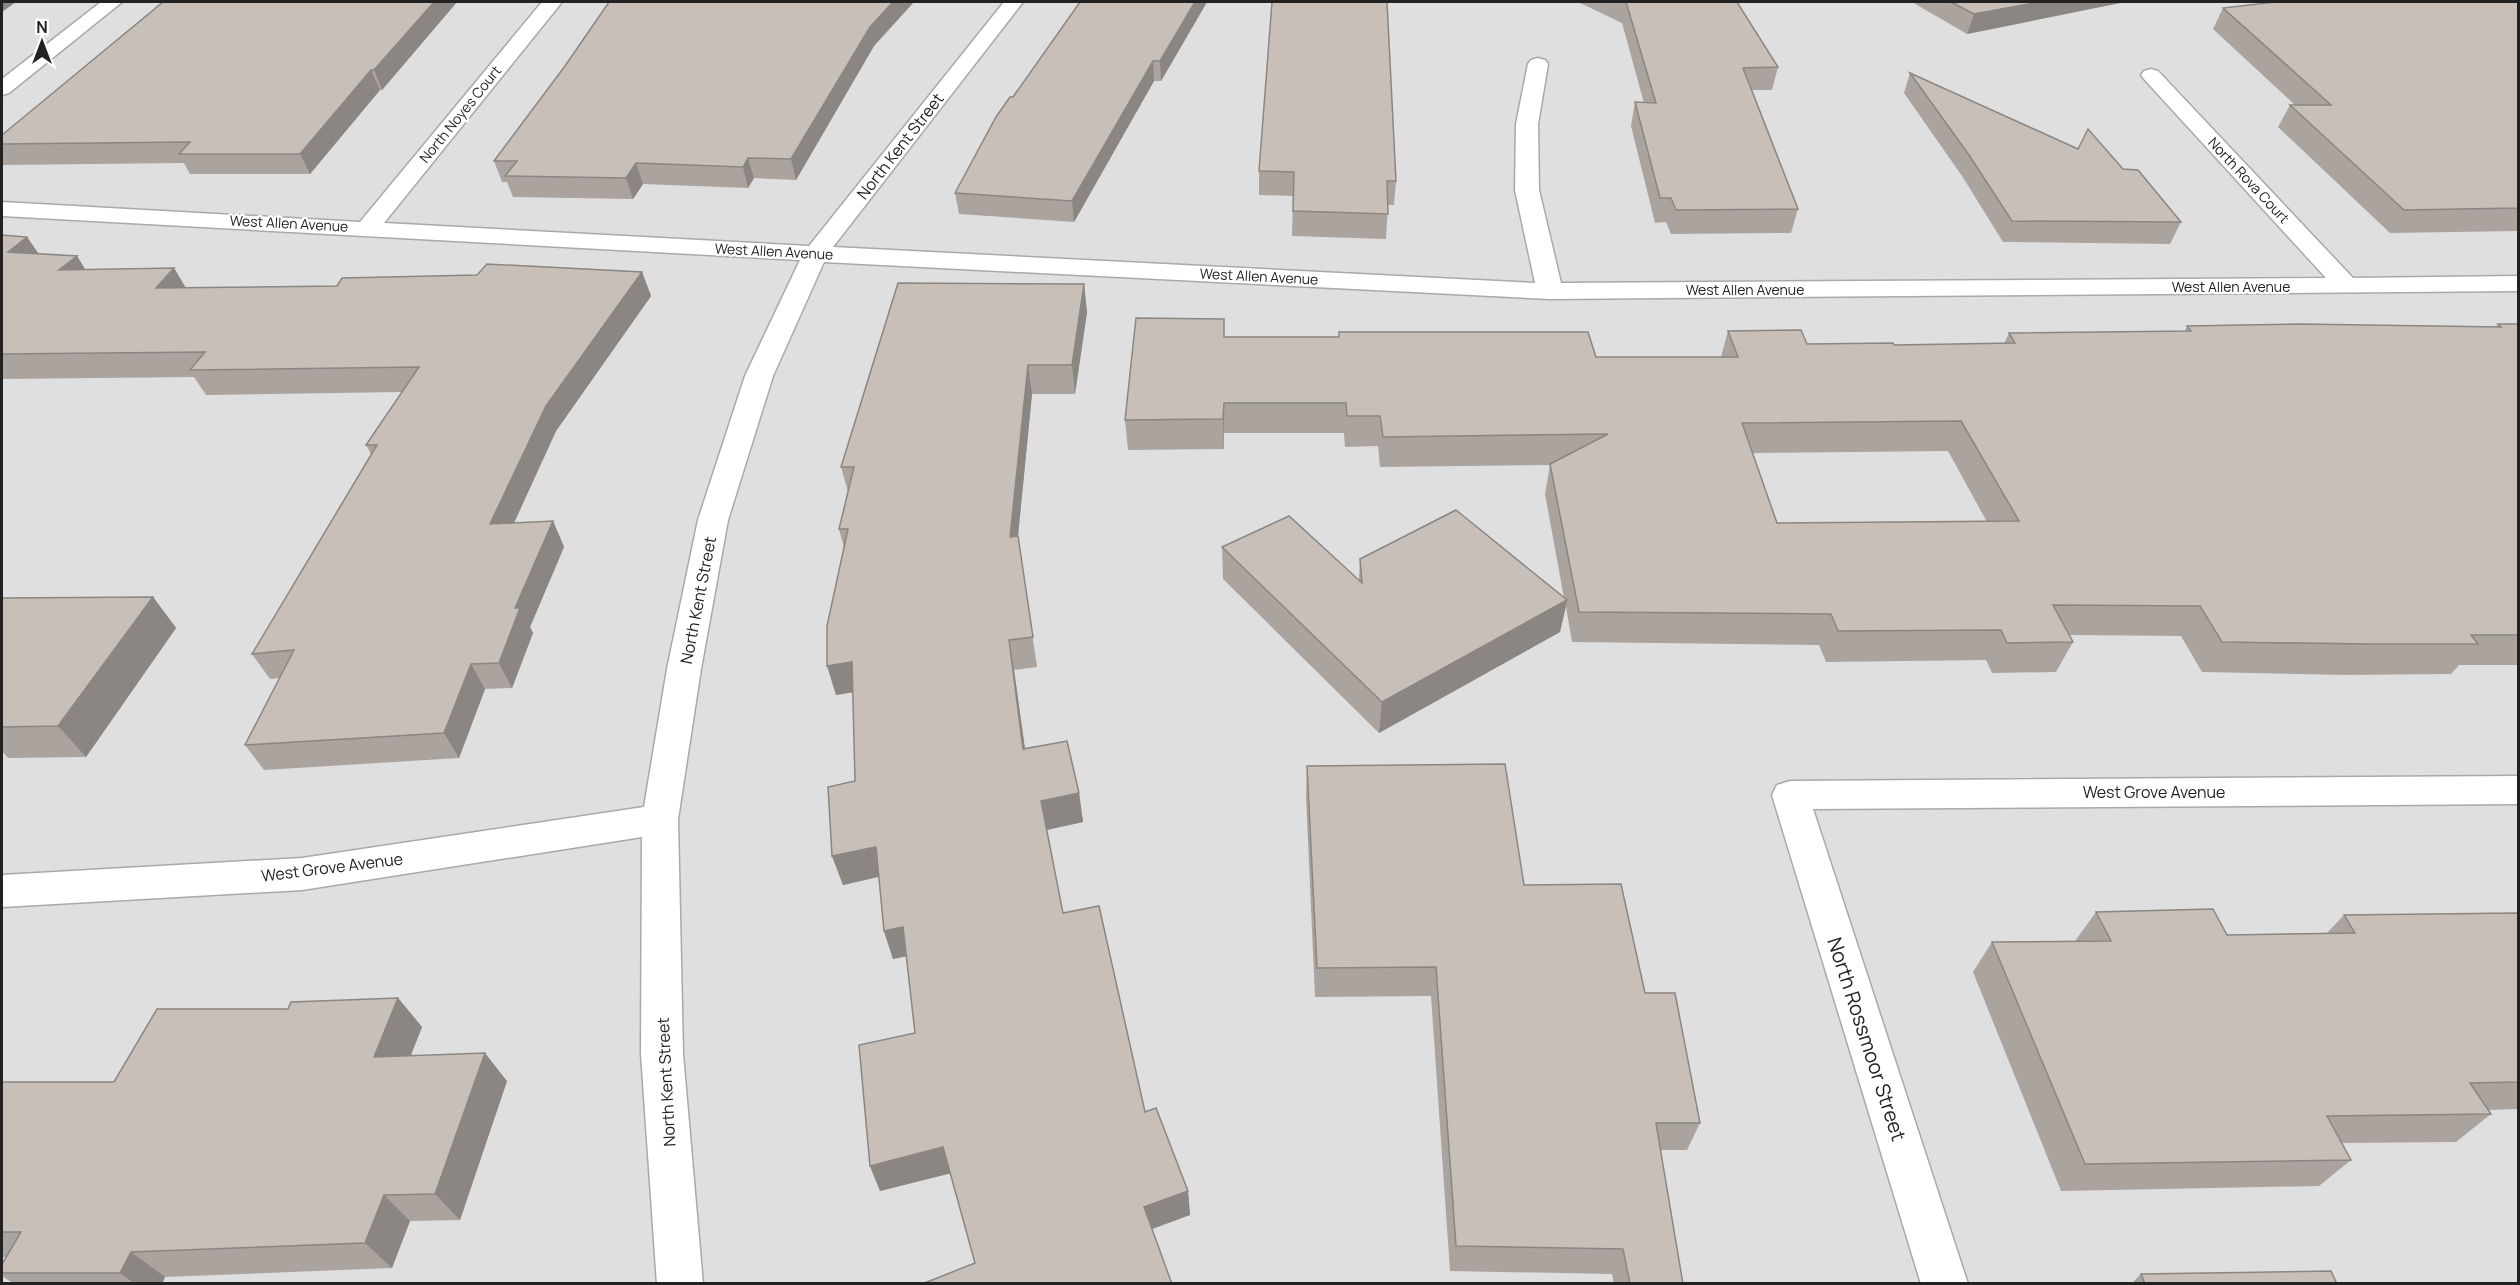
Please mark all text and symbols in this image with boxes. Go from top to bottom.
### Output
north arrow [12,12,72,72]
text: N [36,16,48,38]
street label: North Noyes Court [415,61,505,167]
street label: North Kent Street [852,88,948,204]
street label: North Rova Court [2204,133,2294,227]
street label: West Allen Avenue [229,210,349,236]
street label: West Allen Avenue [714,238,834,264]
street label: West Allen Avenue [1199,263,1319,289]
street label: West Allen Avenue [2172,277,2290,296]
street label: West Allen Avenue [1686,280,1804,299]
street label: North Kent Street [675,534,721,666]
street label: West Grove Avenue [2083,781,2225,803]
street label: West Grove Avenue [260,847,404,887]
street label: North Rossmoor Street [1821,934,1913,1144]
street label: North Kent Street [652,1017,680,1147]

